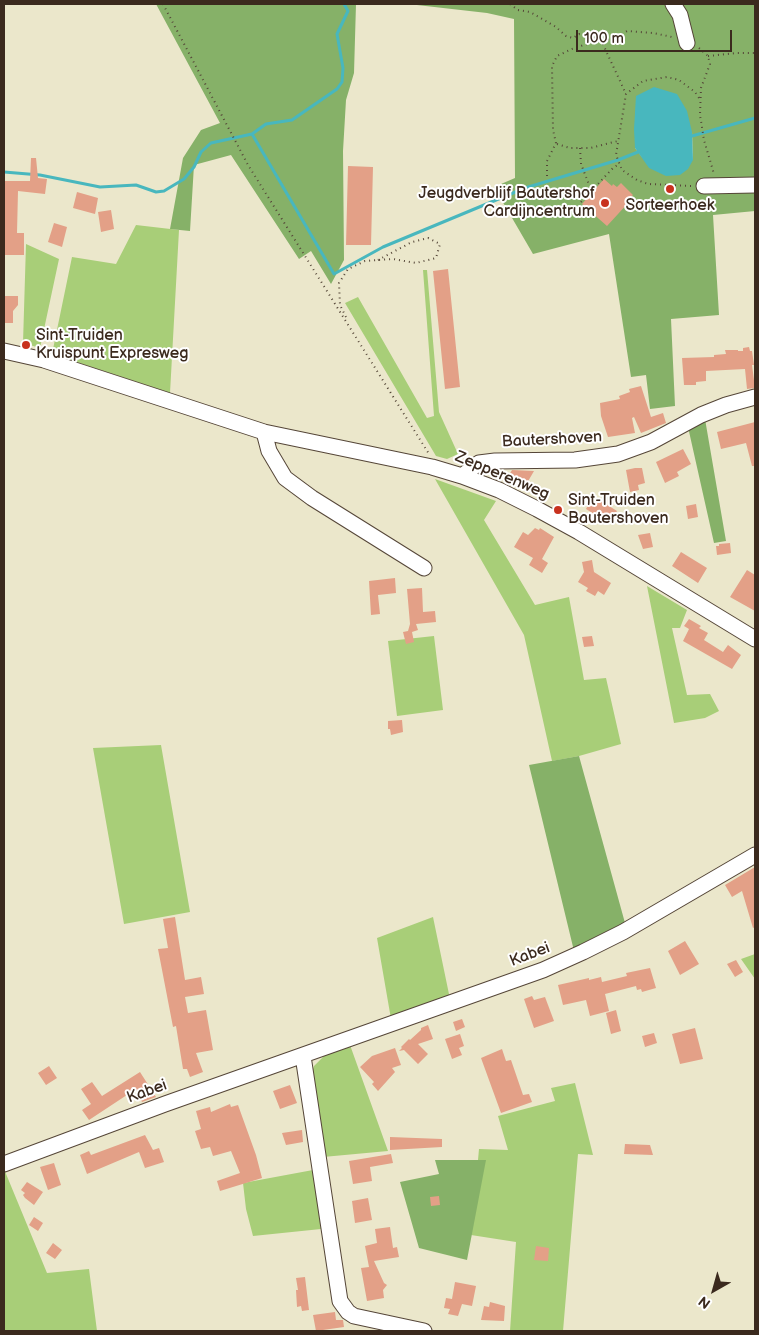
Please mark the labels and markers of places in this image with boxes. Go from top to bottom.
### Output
marker: Sorteerhoek [664,183,676,195]
place label: Jeugdverblijf Bautershof Cardijncentrum [419,184,595,222]
place label: Sorteerhoek [625,196,715,216]
marker: Jeugdverblijf Bautershof Cardijncentrum [599,197,611,209]
place label: Sint-Truiden Kruispunt Expresweg [36,326,188,364]
marker: Sint-Truiden Kruispunt Expresweg [20,339,32,351]
place label: Sint-Truiden Bautershoven [568,491,668,529]
marker: Sint-Truiden Bautershoven [552,504,564,516]

